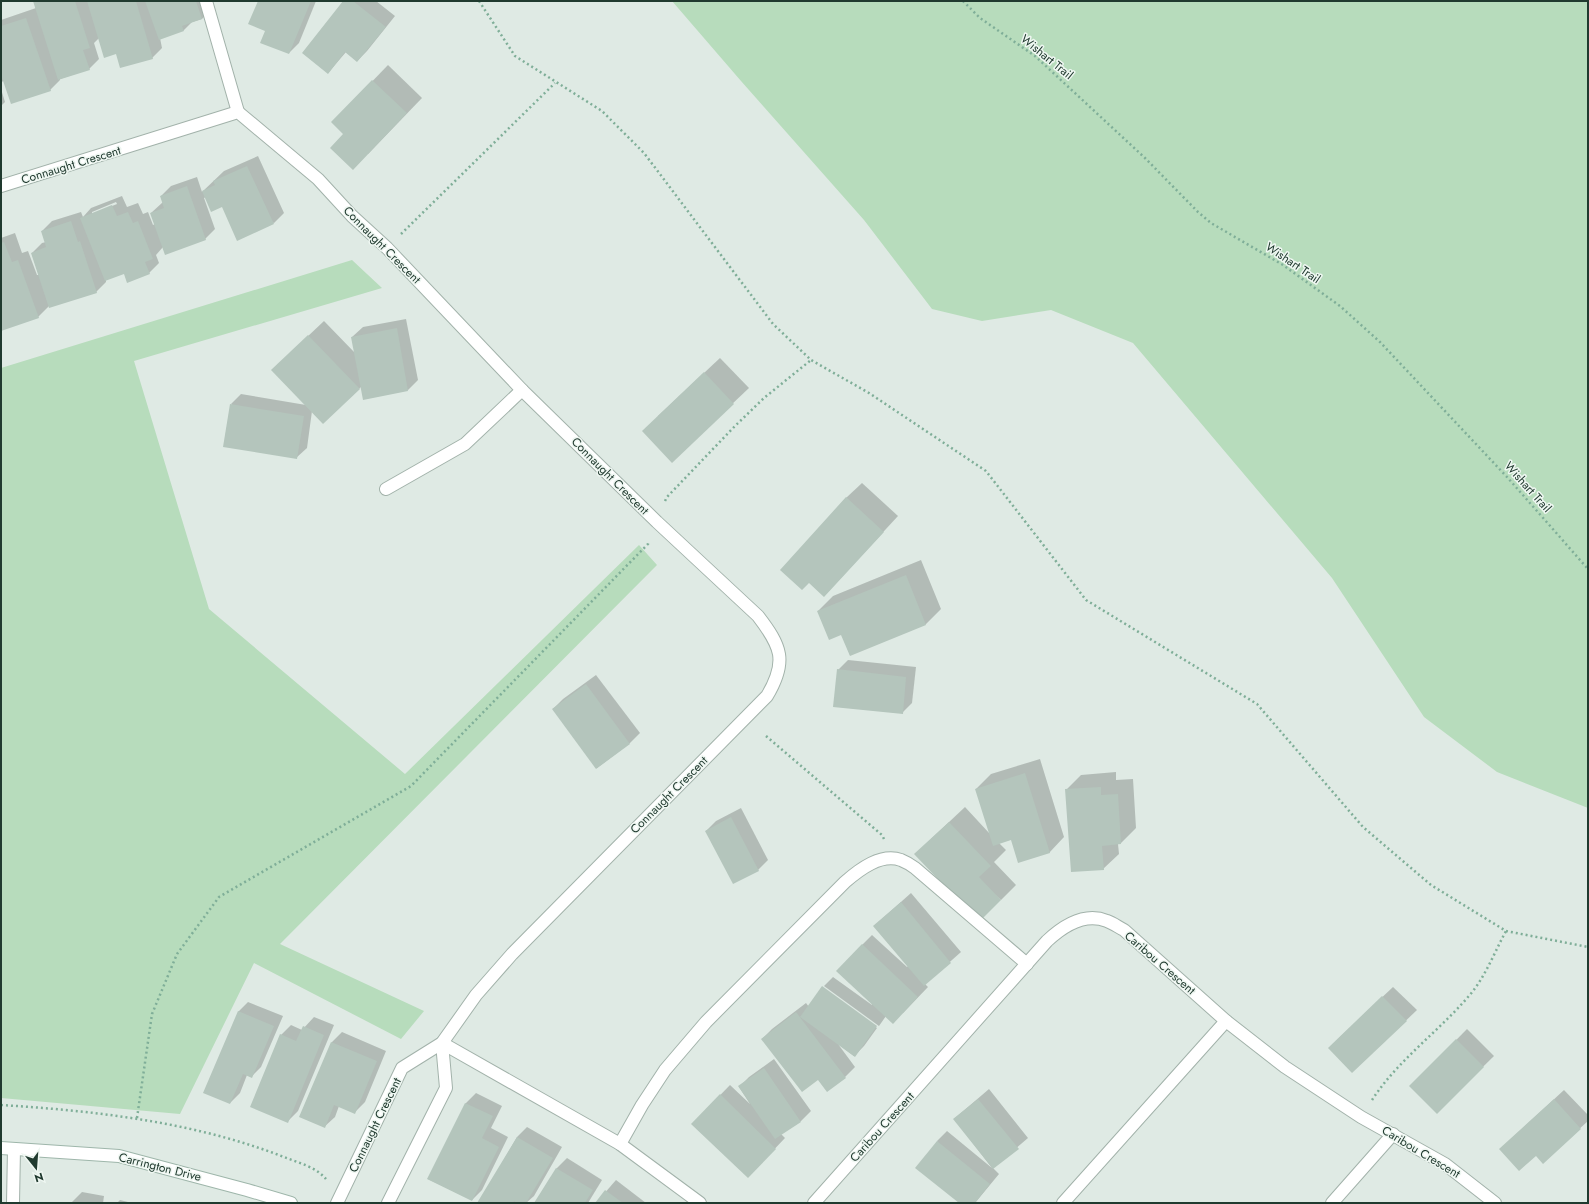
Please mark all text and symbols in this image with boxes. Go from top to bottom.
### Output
street label: Wishart Trail [1017,30,1077,84]
street label: Connaught Crescent [19,141,123,189]
street label: Connaught Crescent [339,202,425,288]
street label: Wishart Trail [1262,238,1324,288]
street label: Connaught Crescent [567,433,653,519]
street label: Wishart Trail [1500,458,1556,516]
street label: Connaught Crescent [626,752,712,838]
street label: Caribou Crescent [1121,927,1199,999]
street label: Connaught Crescent [344,1075,406,1175]
street label: Caribou Crescent [846,1088,918,1166]
street label: Caribou Crescent [1378,1121,1464,1183]
north arrow [16,1148,56,1188]
street label: Carrington Drive [117,1148,203,1186]
text: N [32,1169,45,1186]

